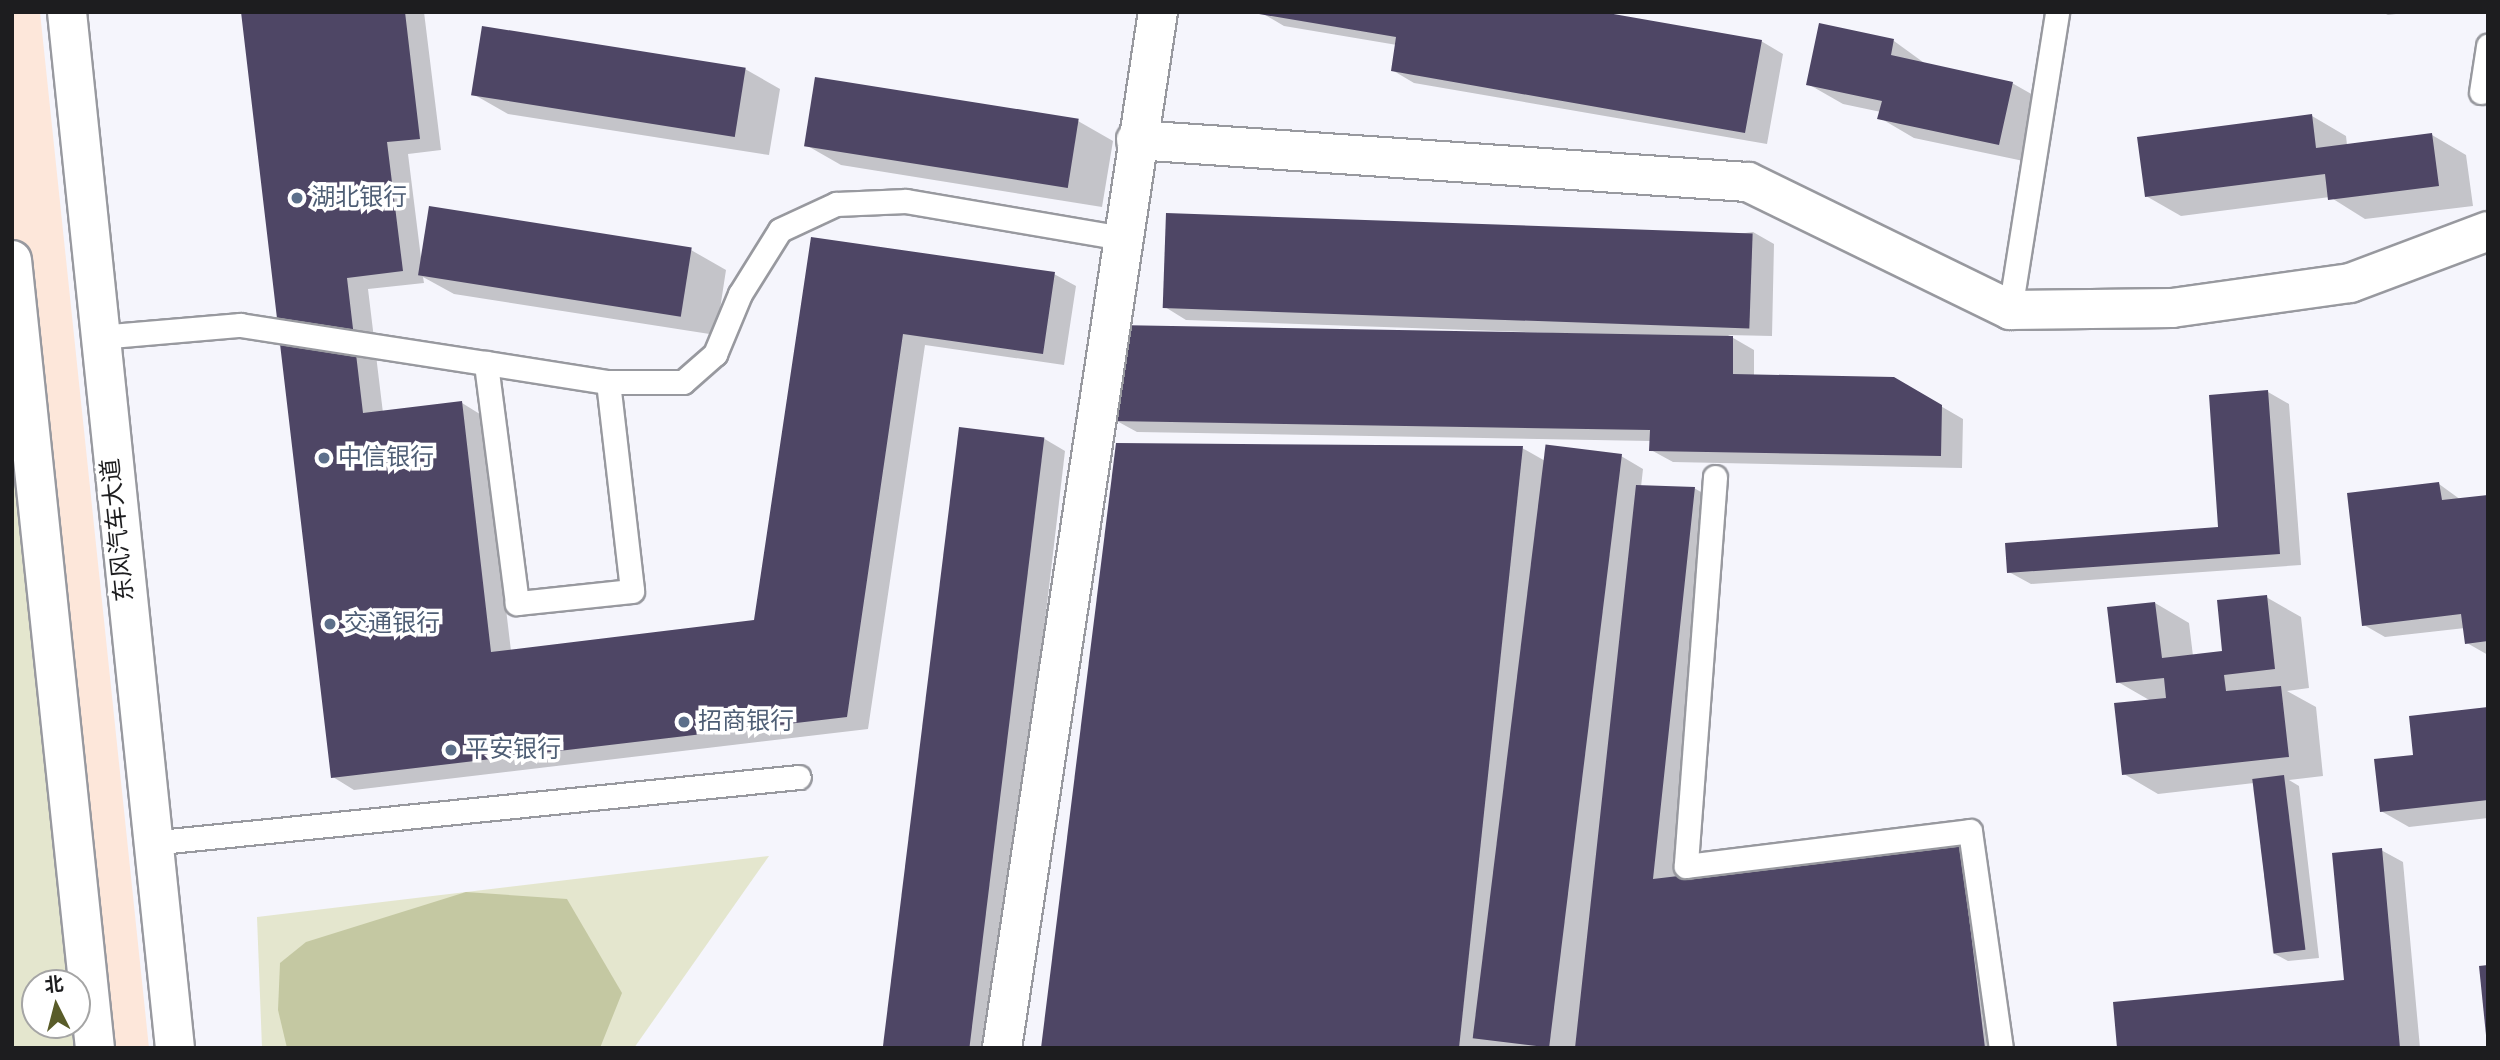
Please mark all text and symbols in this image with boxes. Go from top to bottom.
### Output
place label: 湖北银行 [311,184,407,212]
marker: 湖北银行 [289,190,305,206]
place label: 中信银行 [338,444,434,472]
marker: 中信银行 [316,450,332,466]
street label: 东风汽车大道 [96,457,140,603]
place label: 交通银行 [344,610,440,638]
marker: 交通银行 [322,616,338,632]
place label: 招商银行 [698,708,794,736]
marker: 招商银行 [676,714,692,730]
place label: 平安银行 [465,736,561,764]
marker: 平安银行 [443,742,459,758]
north arrow [21,969,91,1039]
text: 北 [43,972,65,998]

